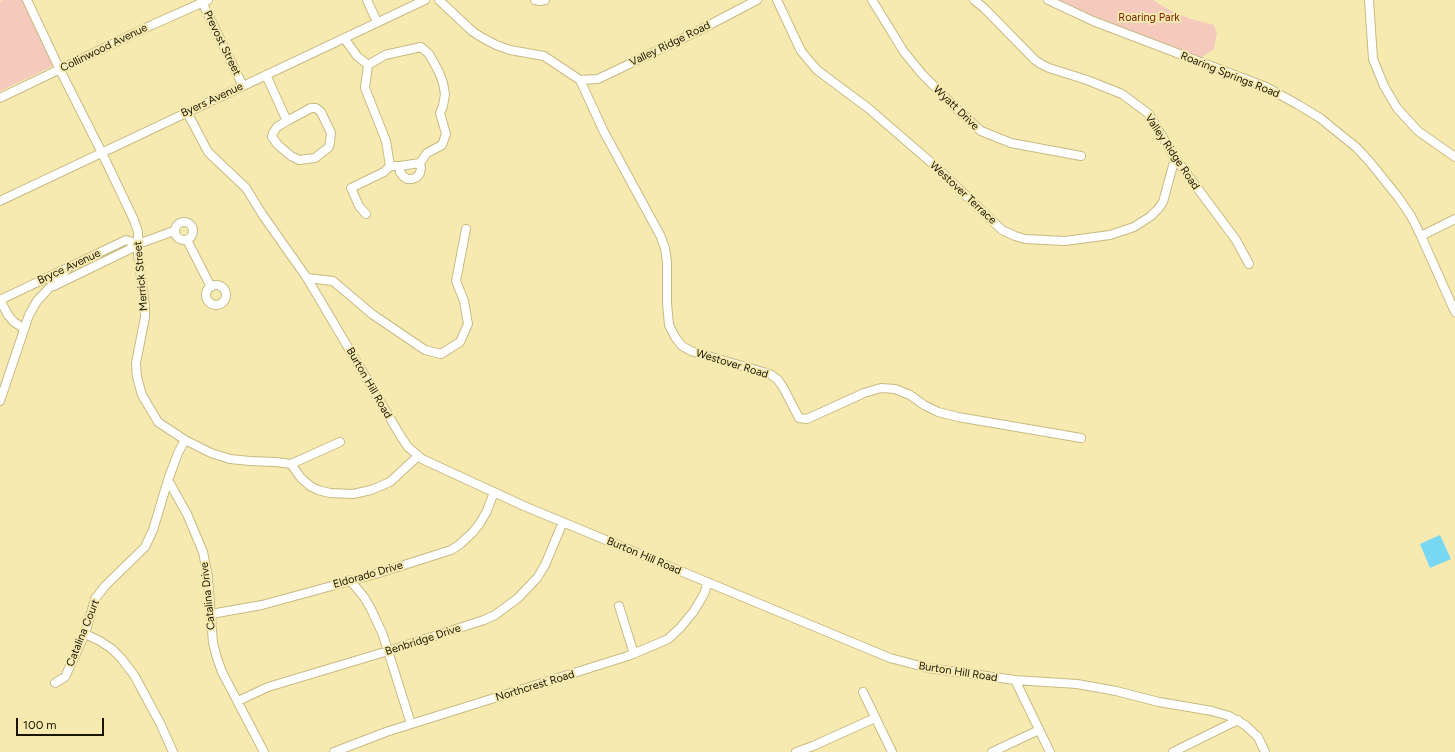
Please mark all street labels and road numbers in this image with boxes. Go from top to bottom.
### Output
street label: Prevost Street [201,8,243,78]
street label: Valley Ridge Road [627,19,713,69]
street label: Collinwood Avenue [58,21,150,75]
street label: Roaring Springs Road [1179,49,1281,101]
street label: Byers Avenue [179,80,245,120]
street label: Wyatt Drive [930,83,982,133]
street label: Valley Ridge Road [1142,112,1202,192]
street label: Westover Terrace [927,159,999,227]
street label: Merrick Street [131,241,151,311]
street label: Bryce Avenue [35,247,103,287]
street label: Burton Hill Road [343,345,395,421]
street label: Westover Road [694,347,770,381]
street label: Burton Hill Road [605,534,683,578]
street label: Eldorado Drive [332,559,404,591]
street label: Catalina Drive [198,561,218,631]
street label: Catalina Court [64,598,102,668]
street label: Benbridge Drive [384,622,462,658]
street label: Burton Hill Road [918,659,998,685]
street label: Northcrest Road [494,668,576,704]

